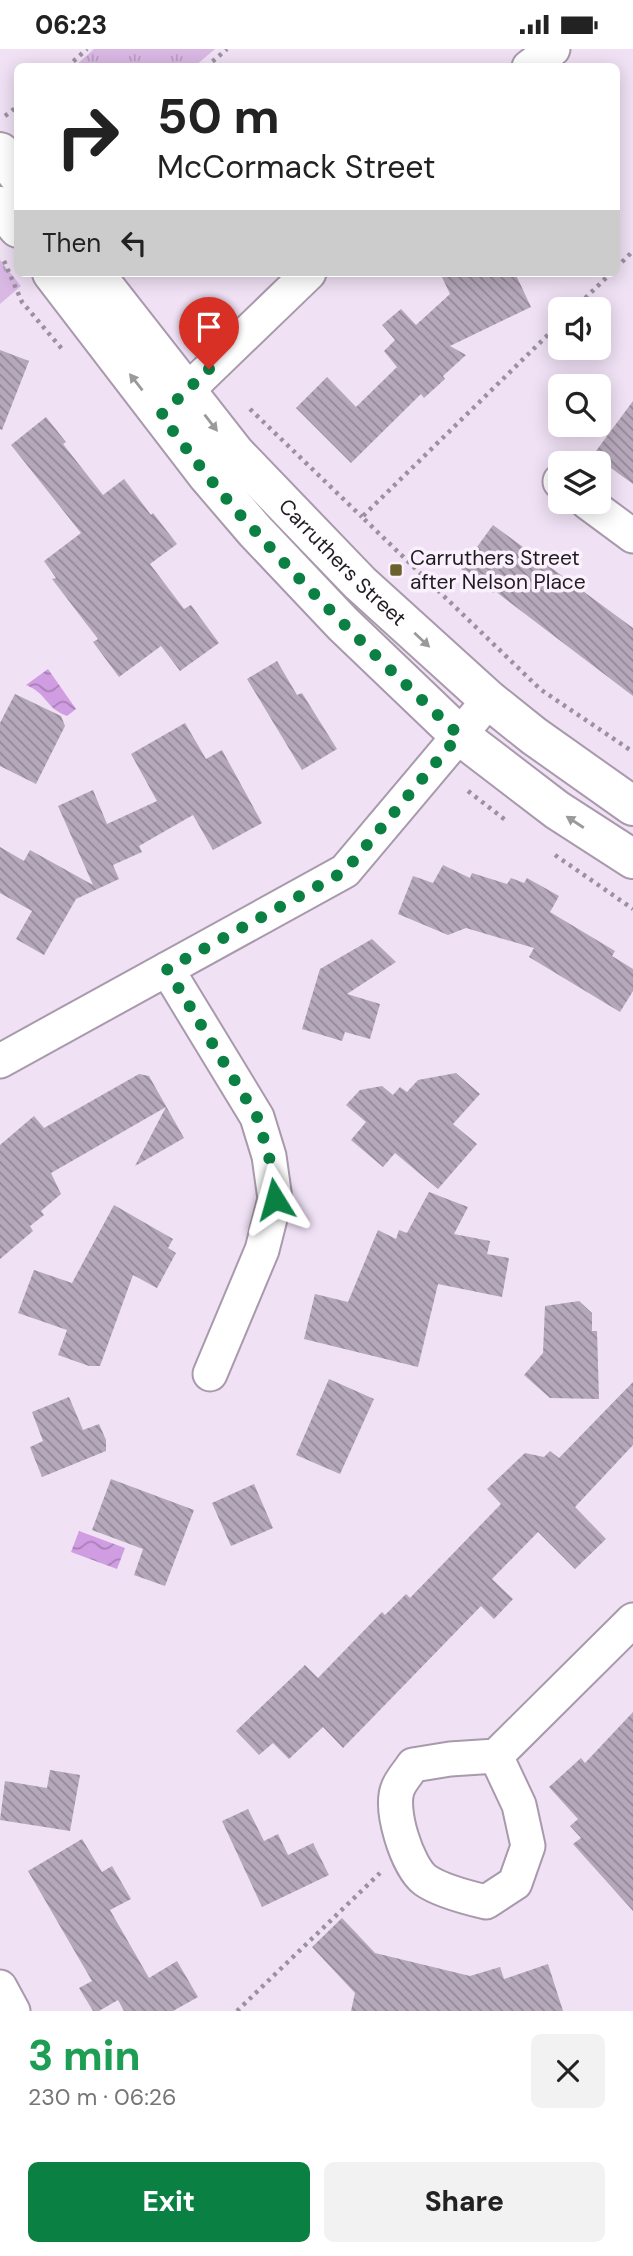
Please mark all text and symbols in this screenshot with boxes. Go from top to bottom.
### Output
text: 06:23 [35,8,107,42]
text: 50 m [157,84,280,148]
icon: right [42,91,133,182]
text: McCormack Street [157,146,436,188]
icon: left [115,224,153,262]
text: Then [42,226,101,260]
pin [179,297,239,369]
map controls [548,297,611,514]
button: sound [548,297,611,360]
icon: arrive [190,308,228,346]
one-way arrow [128,374,143,392]
button: search [548,374,611,437]
one-way arrow [204,414,219,432]
button: layers [548,451,611,514]
street label: Carruthers Street [272,493,412,632]
place label: Carruthers Street after Nelson Place [410,544,586,596]
marker: Carruthers Street after Nelson Place [388,562,404,578]
one-way arrow [413,631,430,647]
one-way arrow [566,816,585,829]
position arrow [238,1162,312,1236]
text: 3 min [28,2028,141,2083]
button: close [531,2034,605,2108]
text: 230 m · 06:26 [28,2082,177,2112]
button: Exit [28,2162,310,2242]
button: Share [324,2162,605,2242]

